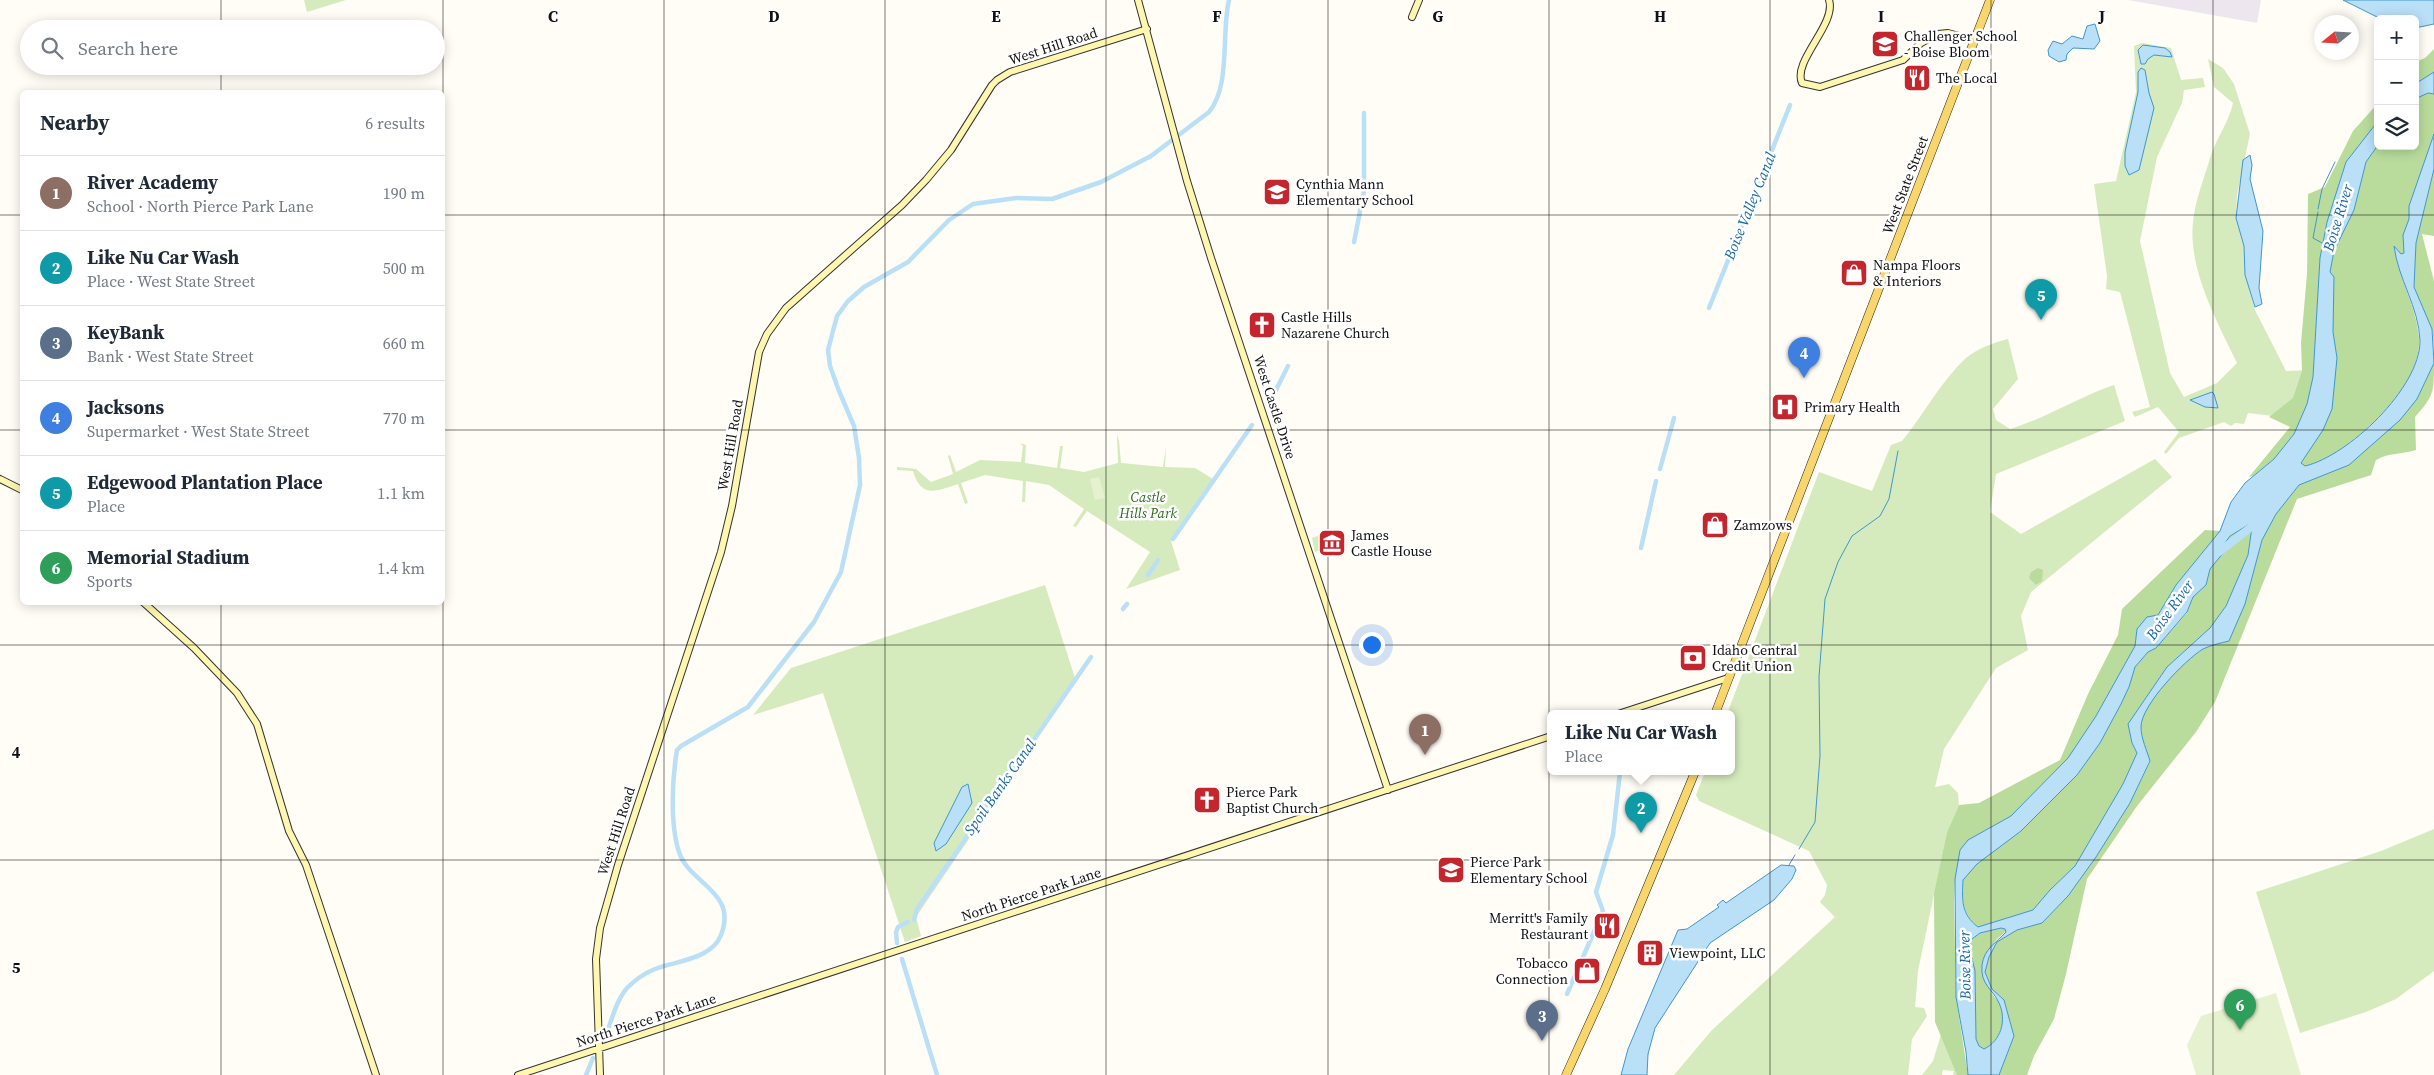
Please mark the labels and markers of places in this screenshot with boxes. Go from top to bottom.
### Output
place label: Challenger School - Boise Bloom [1904,26,2017,62]
school or university icon: Challenger School - Boise Bloom [1870,29,1900,59]
restaurant icon: The Local [1902,63,1932,93]
place label: The Local [1936,68,1997,88]
place label: Cynthia Mann Elementary School [1296,174,1414,210]
school or university icon: Cynthia Mann Elementary School [1262,177,1292,207]
place label: Nampa Floors & Interiors [1873,255,1961,291]
shop icon: Nampa Floors & Interiors [1839,258,1869,288]
pin: 5 [2025,279,2057,320]
place label: Castle Hills Nazarene Church [1281,307,1390,343]
church icon: Castle Hills Nazarene Church [1247,310,1277,340]
pin: 4 [1788,337,1820,378]
hospital icon: Primary Health [1770,392,1800,422]
place label: Primary Health [1804,397,1900,417]
shop icon: Zamzows [1700,510,1730,540]
place label: Zamzows [1734,515,1792,535]
place label: James Castle House [1350,525,1432,561]
museum icon: James Castle House [1317,528,1347,558]
place label: Idaho Central Credit Union [1712,640,1797,676]
bank icon: Idaho Central Credit Union [1678,643,1708,673]
pin: 1 [1409,714,1441,755]
place label: Pierce Park Baptist Church [1226,782,1319,818]
church icon: Pierce Park Baptist Church [1192,785,1222,815]
pin: 2 [1625,792,1657,833]
place label: Pierce Park Elementary School [1470,852,1588,888]
school or university icon: Pierce Park Elementary School [1436,855,1466,885]
place label: Merritt's Family Restaurant [1489,908,1589,944]
restaurant icon: Merritt's Family Restaurant [1592,911,1622,941]
building icon: Viewpoint, LLC [1635,938,1665,968]
place label: Viewpoint, LLC [1669,943,1765,963]
place label: Tobacco Connection [1496,953,1569,989]
shop icon: Tobacco Connection [1572,956,1602,986]
pin: 6 [2224,989,2256,1030]
pin: 3 [1526,1000,1558,1041]

